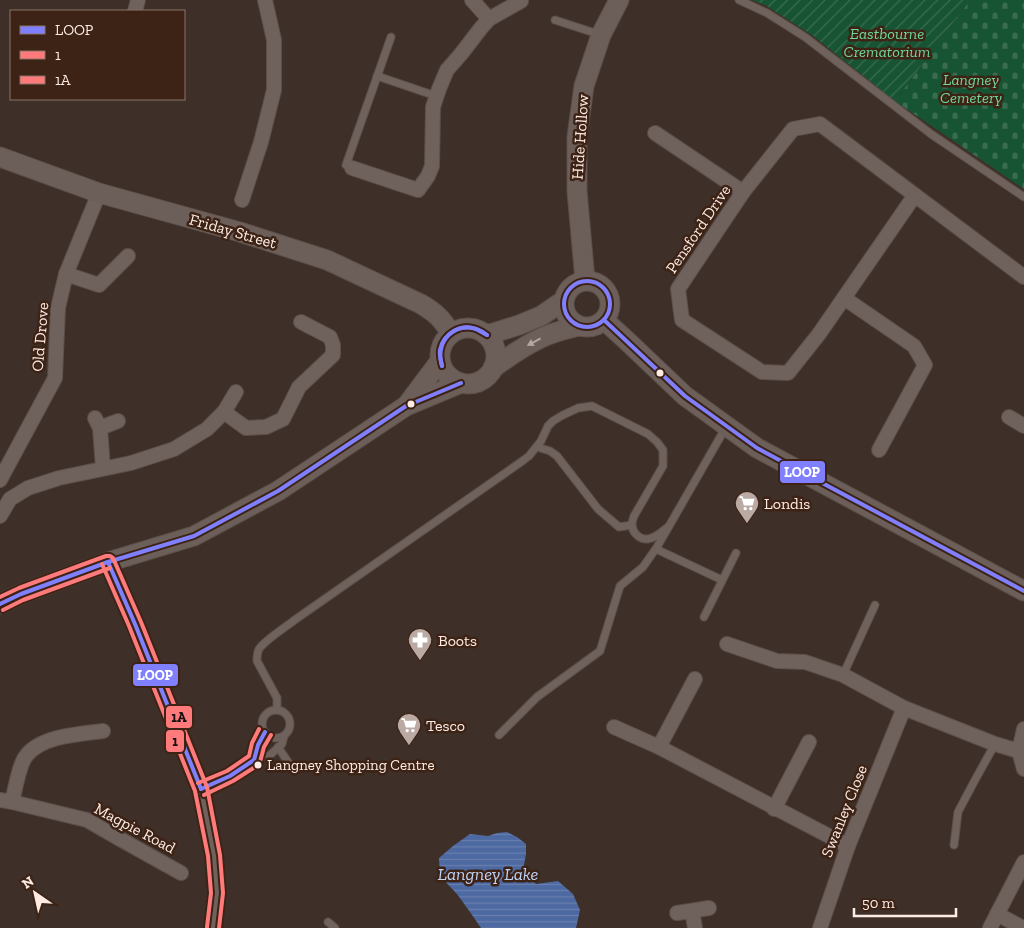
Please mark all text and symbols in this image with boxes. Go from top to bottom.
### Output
legend [10,10,185,100]
text: LOOP [55,21,94,39]
park label: Eastbourne Crematorium [844,24,931,61]
text: 1 [55,46,61,64]
park label: Langney Cemetery [940,70,1003,107]
text: 1A [55,71,71,89]
street label: Hide Hollow [568,93,593,180]
street label: Pensford Drive [661,181,735,277]
street label: Friday Street [187,209,279,253]
street label: Old Drove [28,302,52,372]
one-way arrow [527,338,541,346]
unlabelled marker [655,368,665,378]
unlabelled marker [406,399,416,409]
line badge: LOOP [779,460,826,484]
text: LOOP [784,464,821,481]
supermarket icon: Londis [734,490,760,524]
place label: Londis [764,494,810,513]
pharmacy icon: Boots [407,627,433,661]
place label: Boots [438,631,477,650]
line badge: LOOP [132,663,179,687]
text: LOOP [137,667,174,684]
line badge: 1A [165,705,193,729]
text: 1A [171,709,187,726]
supermarket icon: Tesco [396,712,422,746]
place label: Tesco [426,716,465,735]
line badge: 1 [165,729,185,753]
text: 1 [172,733,178,750]
place label: Langney Shopping Centre [267,756,435,774]
marker: Langney Shopping Centre [253,760,263,770]
street label: Swanley Close [817,762,871,860]
street label: Magpie Road [91,799,179,857]
water label: Langney Lake [438,863,539,885]
north arrow [10,868,60,918]
text: N [19,872,37,893]
scale bar [854,886,956,918]
text: 50 m [862,894,895,912]

